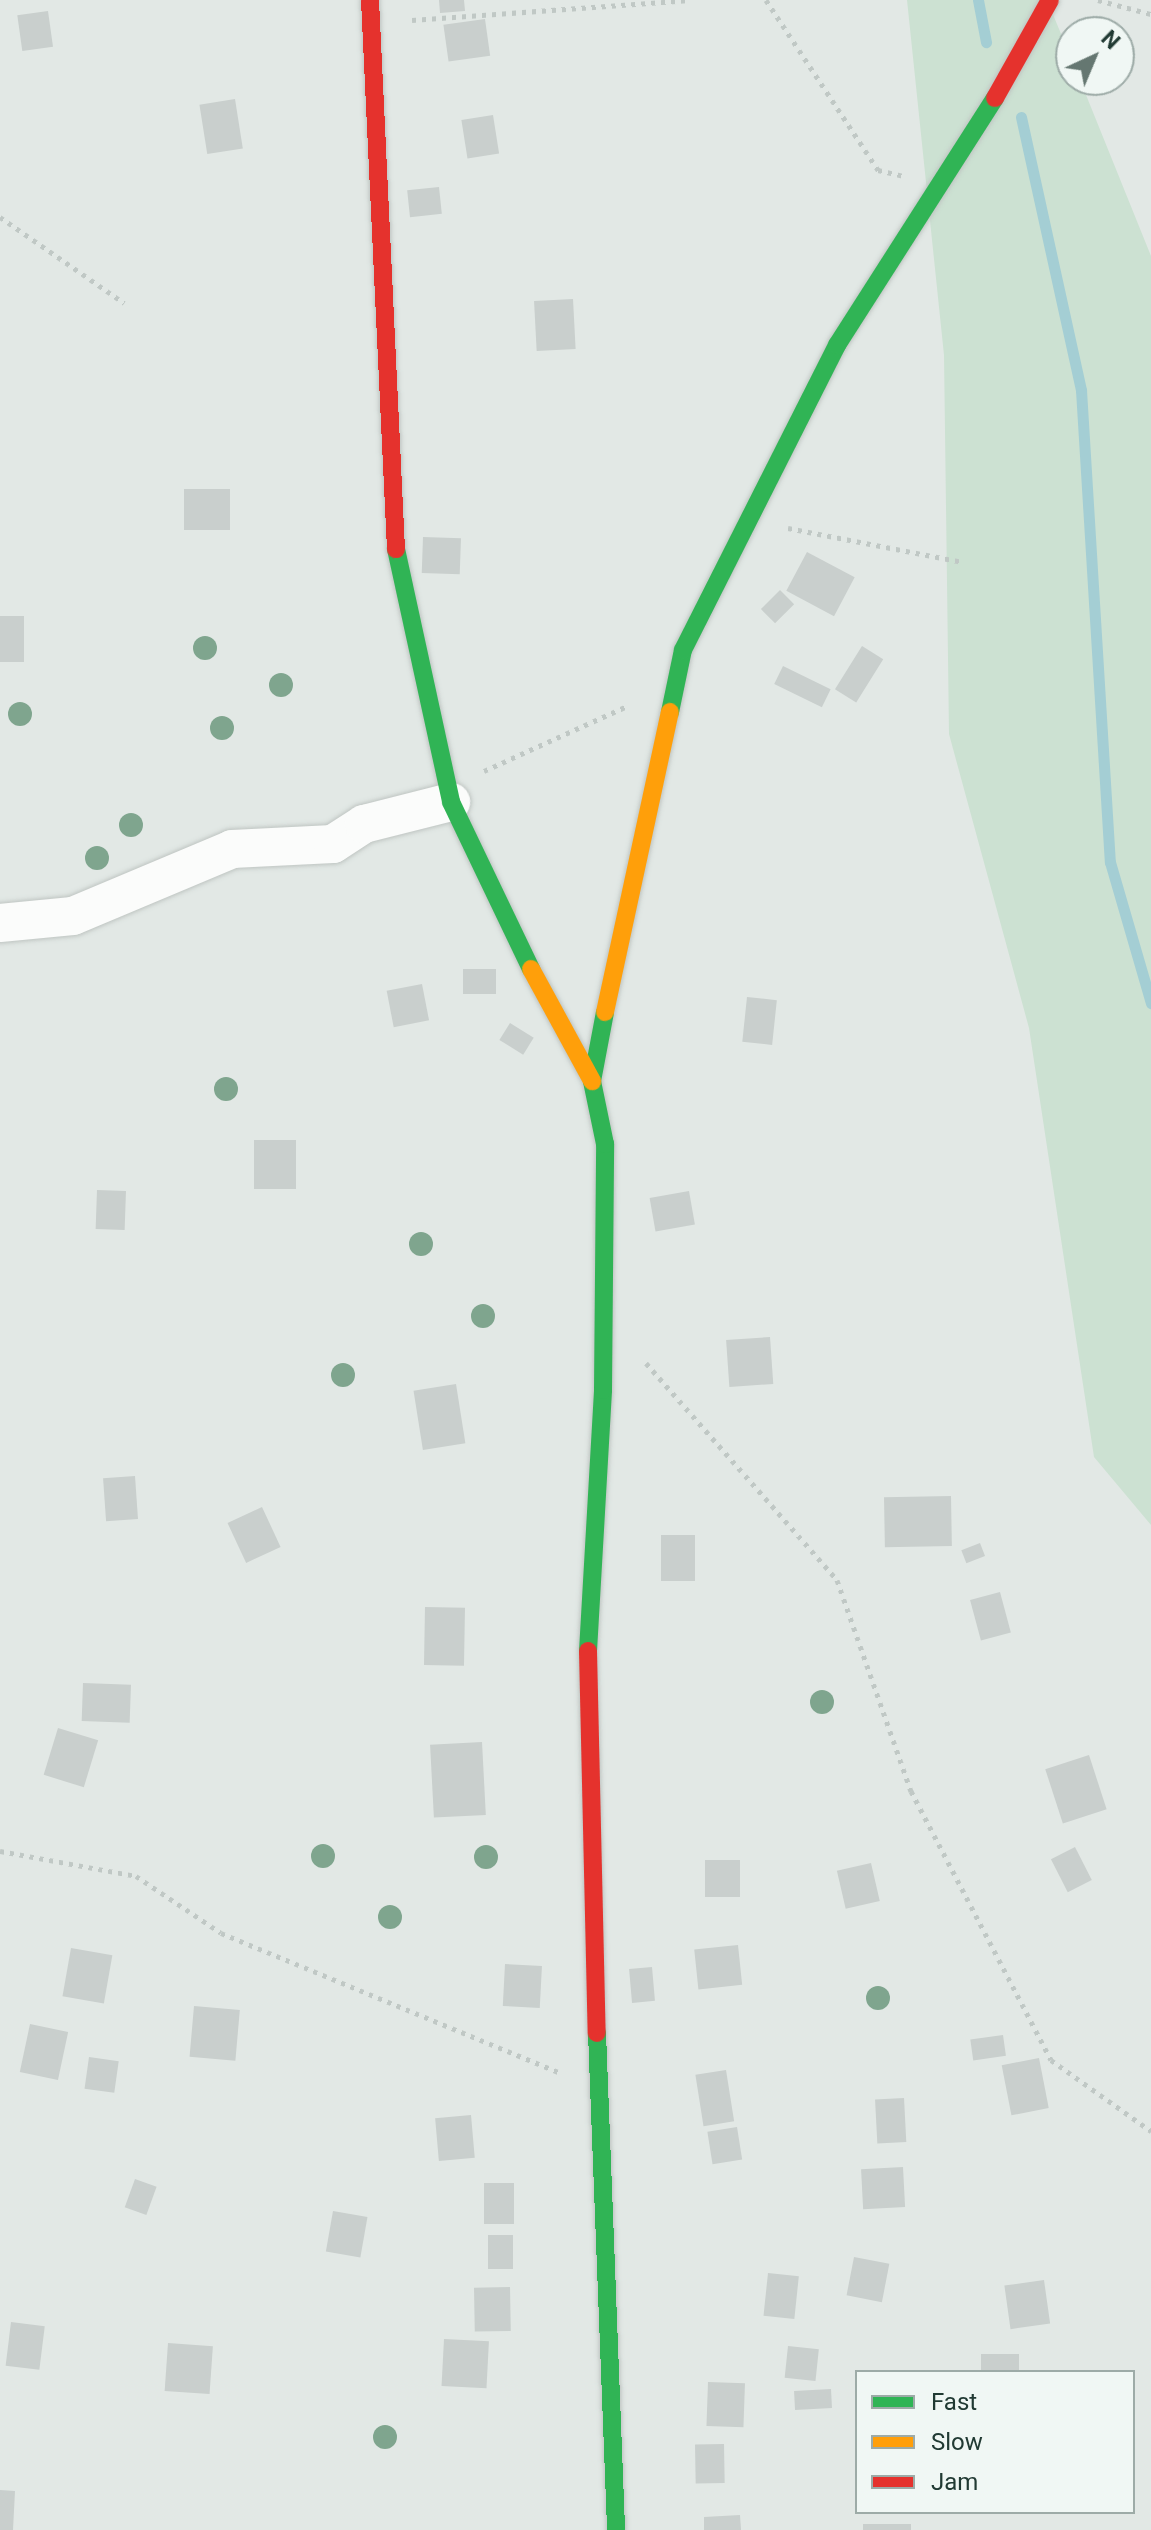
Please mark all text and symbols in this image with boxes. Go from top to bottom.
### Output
north arrow [1055,16,1135,96]
text: N [1096,25,1125,54]
legend [855,2370,1135,2514]
text: Fast [931,2388,977,2416]
text: Slow [931,2428,983,2456]
text: Jam [931,2468,978,2496]

